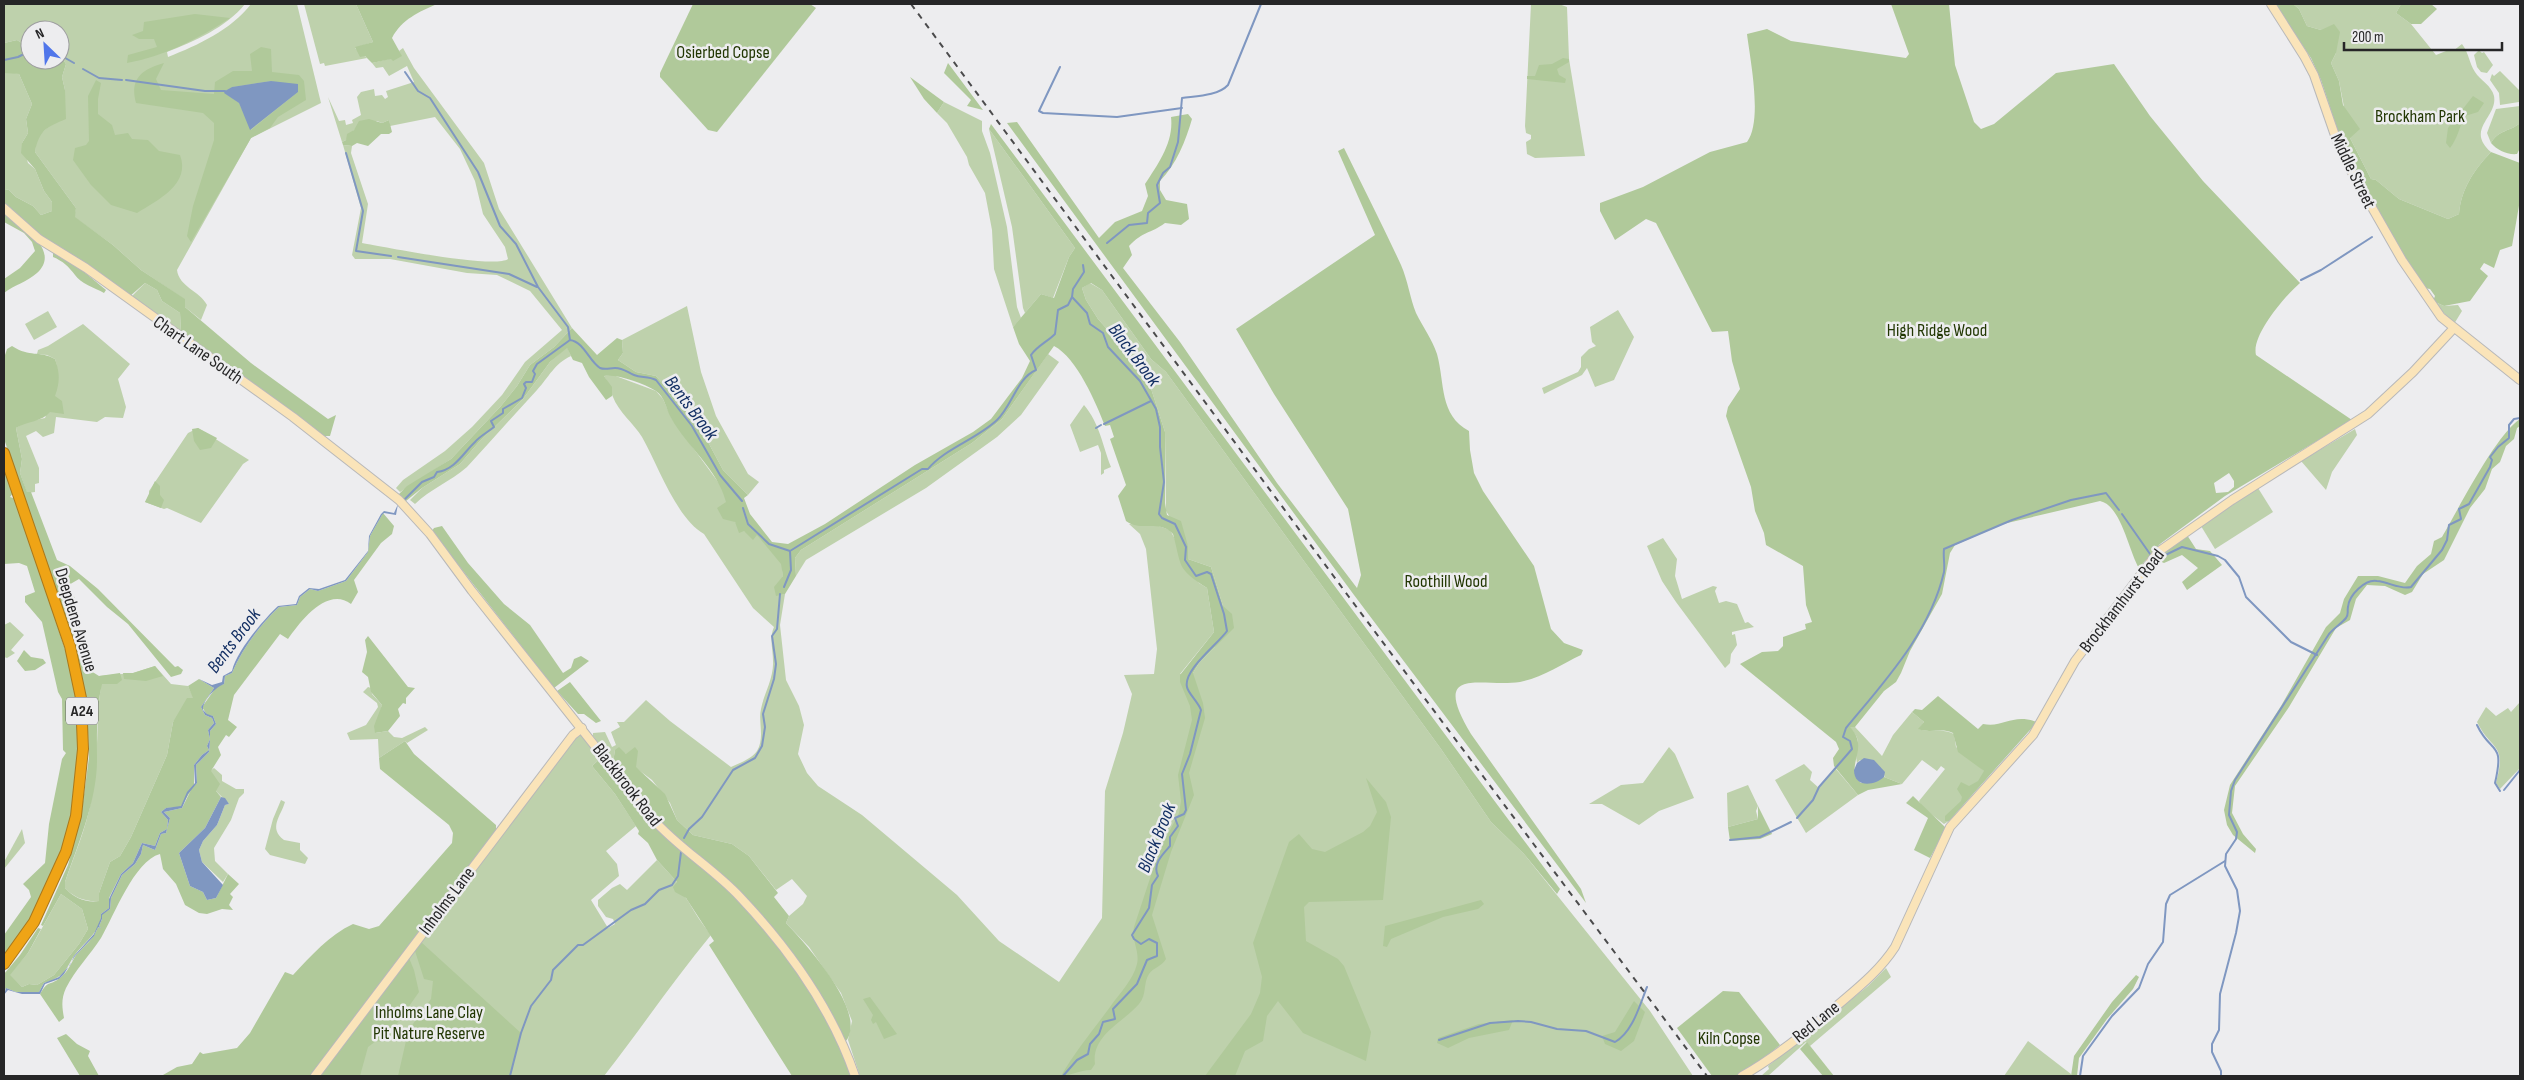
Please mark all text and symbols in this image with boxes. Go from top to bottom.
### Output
north arrow [20,20,70,70]
scale bar [2344,20,2502,52]
text: N [33,24,47,43]
text: 200 m [2352,28,2384,47]
park label: Osierbed Copse [676,42,770,63]
park label: Brockham Park [2375,106,2465,127]
street label: Middle Street [2326,130,2380,212]
street label: Chart Lane South [149,311,247,389]
water label: Black Brook [1103,319,1166,392]
park label: High Ridge Wood [1887,320,1987,341]
water label: Bents Brook [659,371,723,446]
street label: Brockhamhurst Road [2075,545,2169,657]
street label: Deepdene Avenue [50,566,102,674]
park label: Roothill Wood [1405,571,1488,592]
water label: Bents Brook [202,603,266,678]
road number: A24 [66,698,98,724]
street label: Blackbrook Road [588,739,666,831]
water label: Black Brook [1133,799,1182,876]
street label: Inholms Lane [415,863,479,939]
street label: Red Lane [1788,997,1844,1047]
park label: Inholms Lane Clay Pit Nature Reserve [373,1002,485,1044]
park label: Kiln Copse [1698,1028,1760,1049]

